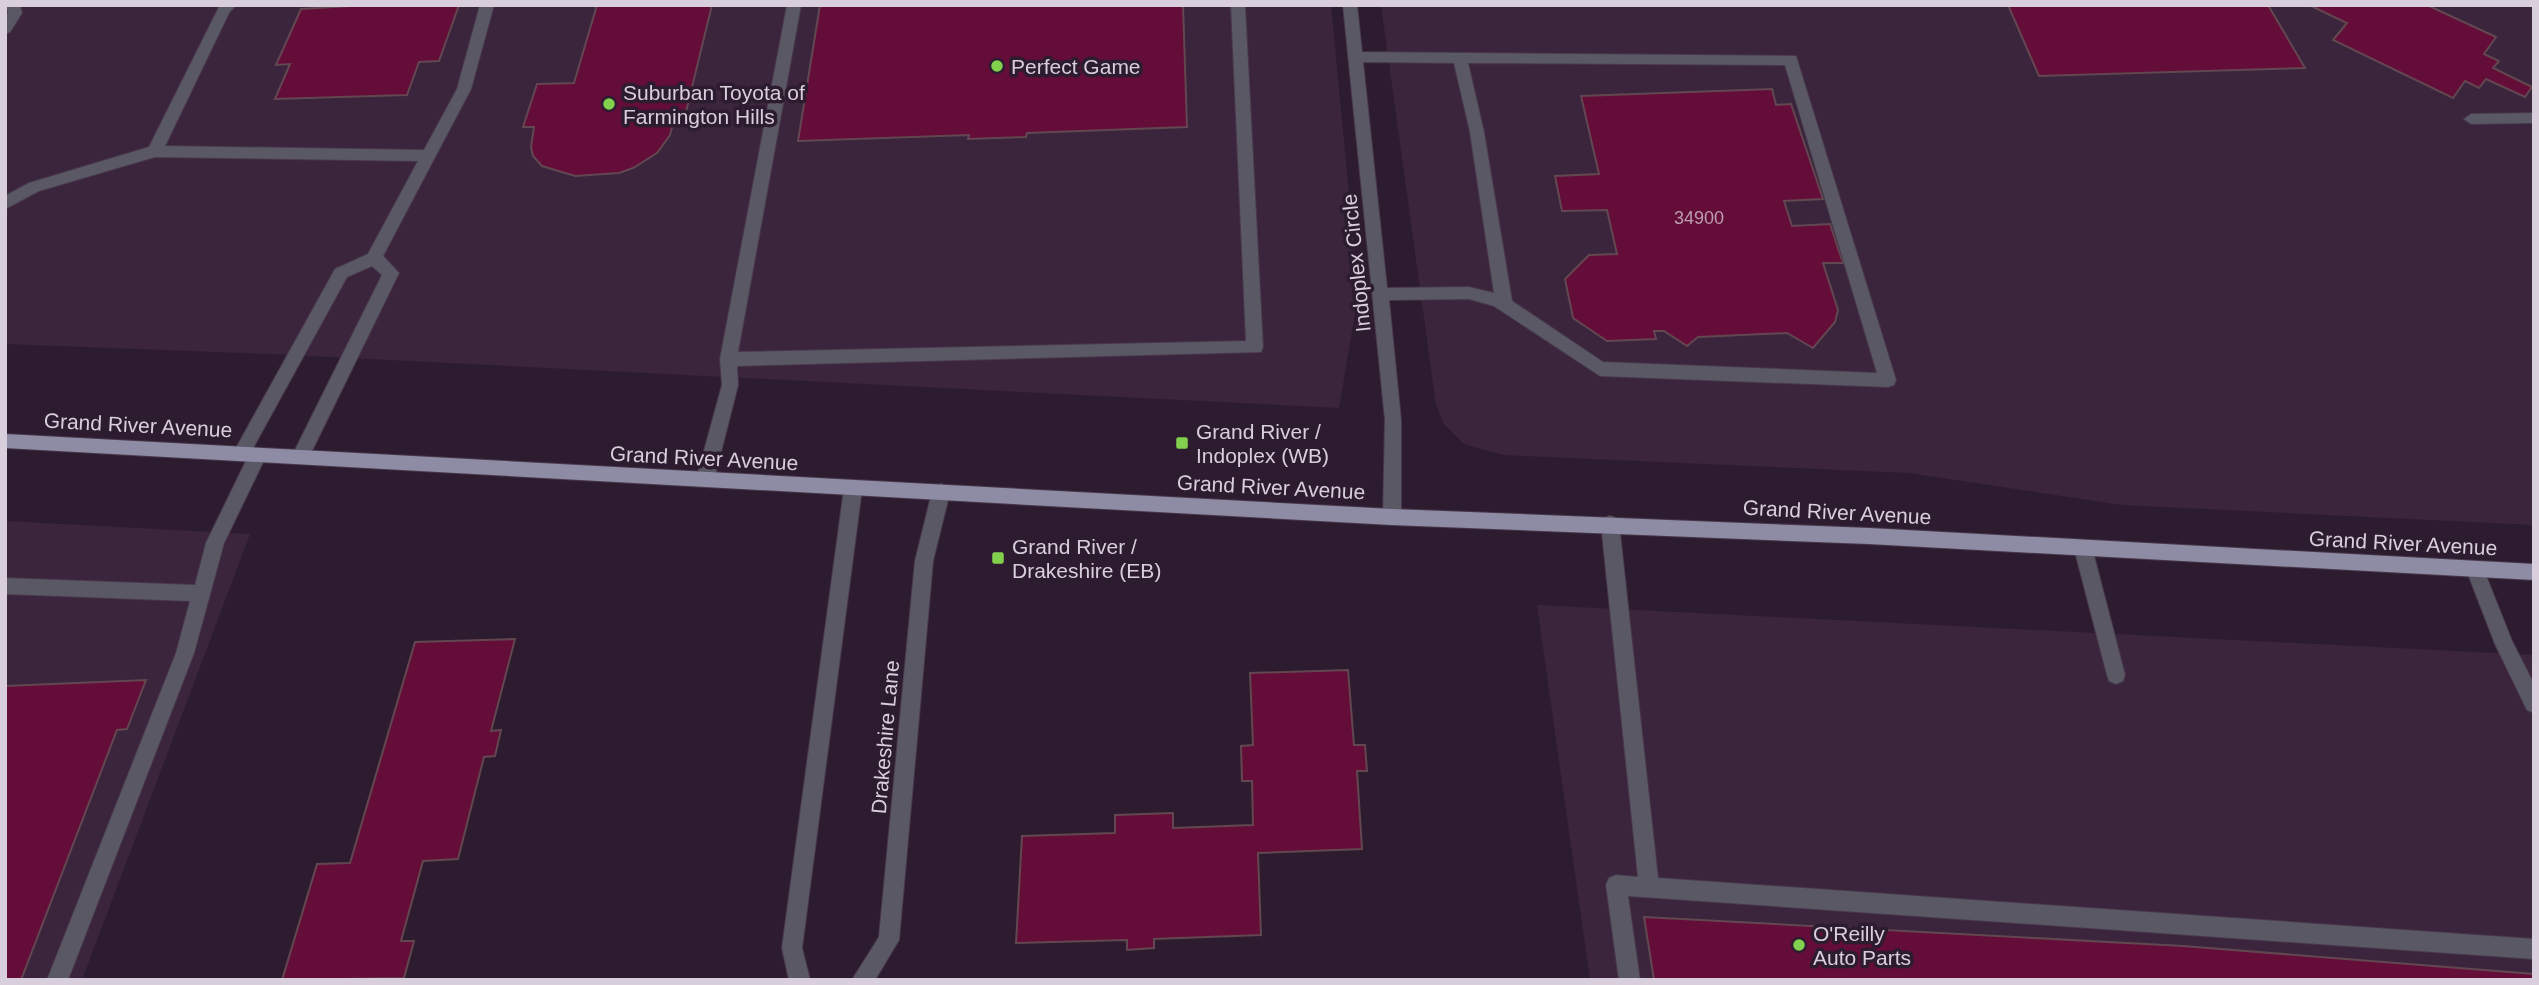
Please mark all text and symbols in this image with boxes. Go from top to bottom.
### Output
place label: Perfect Game [1011,55,1141,78]
marker: Perfect Game [989,58,1005,74]
place label: Suburban Toyota of Farmington Hills [623,81,805,128]
marker: Suburban Toyota of Farmington Hills [601,96,617,112]
street label: Indoplex Circle [1337,193,1375,333]
house number: 34900 [1674,208,1724,228]
street label: Grand River Avenue [43,409,233,441]
place label: Grand River / Indoplex (WB) [1196,420,1329,467]
marker: Grand River / Indoplex (WB) [1174,435,1190,451]
street label: Grand River Avenue [609,442,799,474]
street label: Grand River Avenue [1176,471,1366,503]
street label: Grand River Avenue [1742,496,1932,528]
street label: Grand River Avenue [2308,527,2498,559]
place label: Grand River / Drakeshire (EB) [1012,535,1161,582]
marker: Grand River / Drakeshire (EB) [990,550,1006,566]
street label: Drakeshire Lane [867,659,903,815]
place label: O'Reilly Auto Parts [1813,922,1911,969]
marker: O'Reilly Auto Parts [1791,937,1807,953]

